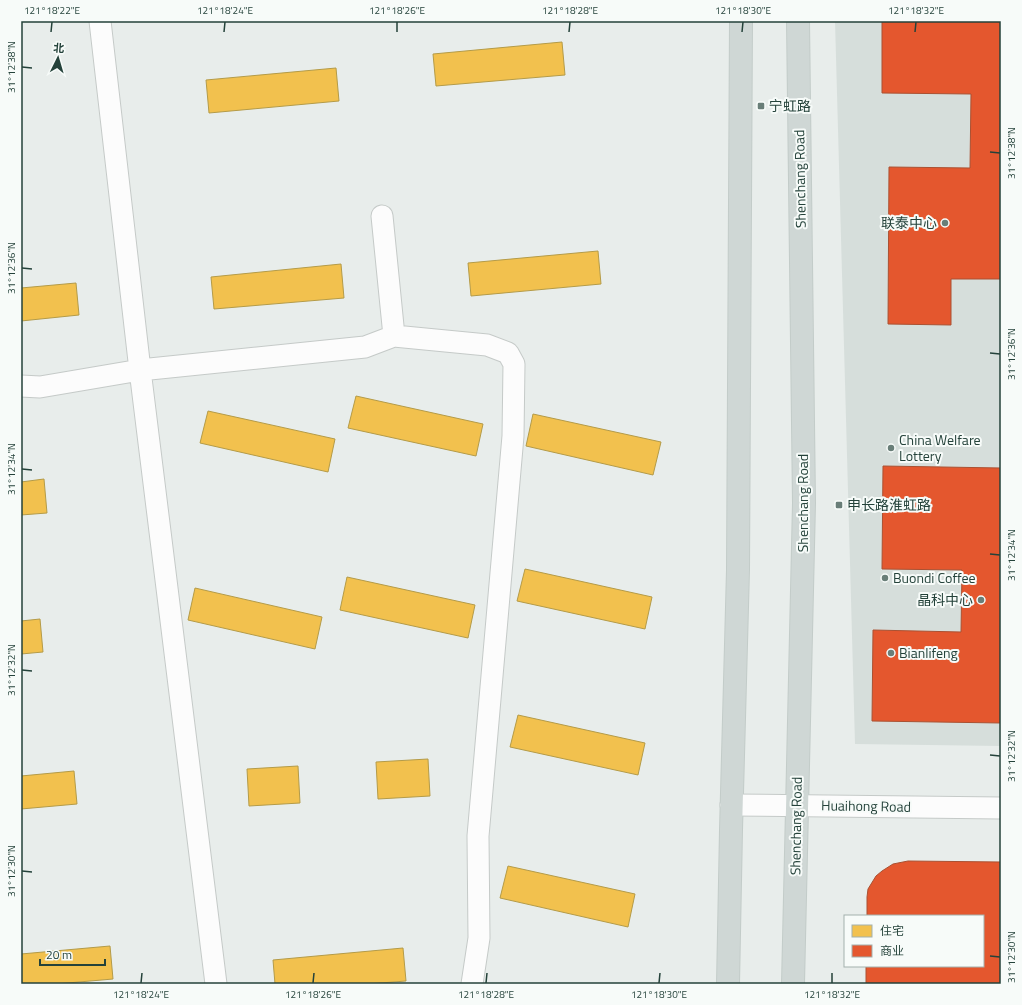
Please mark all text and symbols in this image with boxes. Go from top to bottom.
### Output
text: 121°18'22"E [24,3,81,18]
text: 121°18'24"E [197,3,254,18]
text: 121°18'26"E [369,3,426,18]
text: 121°18'28"E [542,3,599,18]
text: 121°18'30"E [715,3,772,18]
text: 121°18'32"E [888,3,945,18]
north arrow [38,38,78,78]
text: 北 [53,40,65,56]
text: 31°12'38"N [4,41,19,93]
place label: 宁虹路 [769,95,811,116]
marker: 宁虹路 [756,101,766,111]
text: 31°12'38"N [1004,127,1019,179]
street label: Shenchang Road [788,130,811,228]
place label: 联泰中心 [881,212,937,233]
marker: 联泰中心 [940,218,950,228]
text: 31°12'36"N [4,242,19,294]
text: 31°12'36"N [1004,328,1019,380]
place label: China Welfare Lottery [899,429,981,466]
text: 31°12'34"N [4,443,19,495]
marker: China Welfare Lottery [886,443,896,453]
street label: Shenchang Road [792,454,813,552]
place label: 申长路淮虹路 [847,494,931,515]
marker: 申长路淮虹路 [834,500,844,510]
text: 31°12'34"N [1004,529,1019,581]
place label: Buondi Coffee [893,567,976,588]
marker: Buondi Coffee [880,573,890,583]
place label: 晶科中心 [917,589,973,610]
marker: 晶科中心 [976,595,986,605]
place label: Bianlifeng [899,642,958,663]
text: 31°12'32"N [4,644,19,696]
marker: Bianlifeng [886,648,896,658]
text: 31°12'32"N [1004,730,1019,782]
street label: Shenchang Road [784,777,807,875]
street label: Huaihong Road [821,794,911,817]
text: 31°12'30"N [4,845,19,897]
legend [844,915,984,967]
text: 住宅 [880,921,904,940]
text: 31°12'30"N [1004,931,1019,983]
scale bar [40,941,105,967]
text: 商业 [880,941,904,960]
text: 20 m [46,945,72,964]
text: 121°18'24"E [113,987,170,1002]
text: 121°18'26"E [285,987,342,1002]
text: 121°18'28"E [458,987,515,1002]
text: 121°18'30"E [631,987,688,1002]
text: 121°18'32"E [804,987,861,1002]

